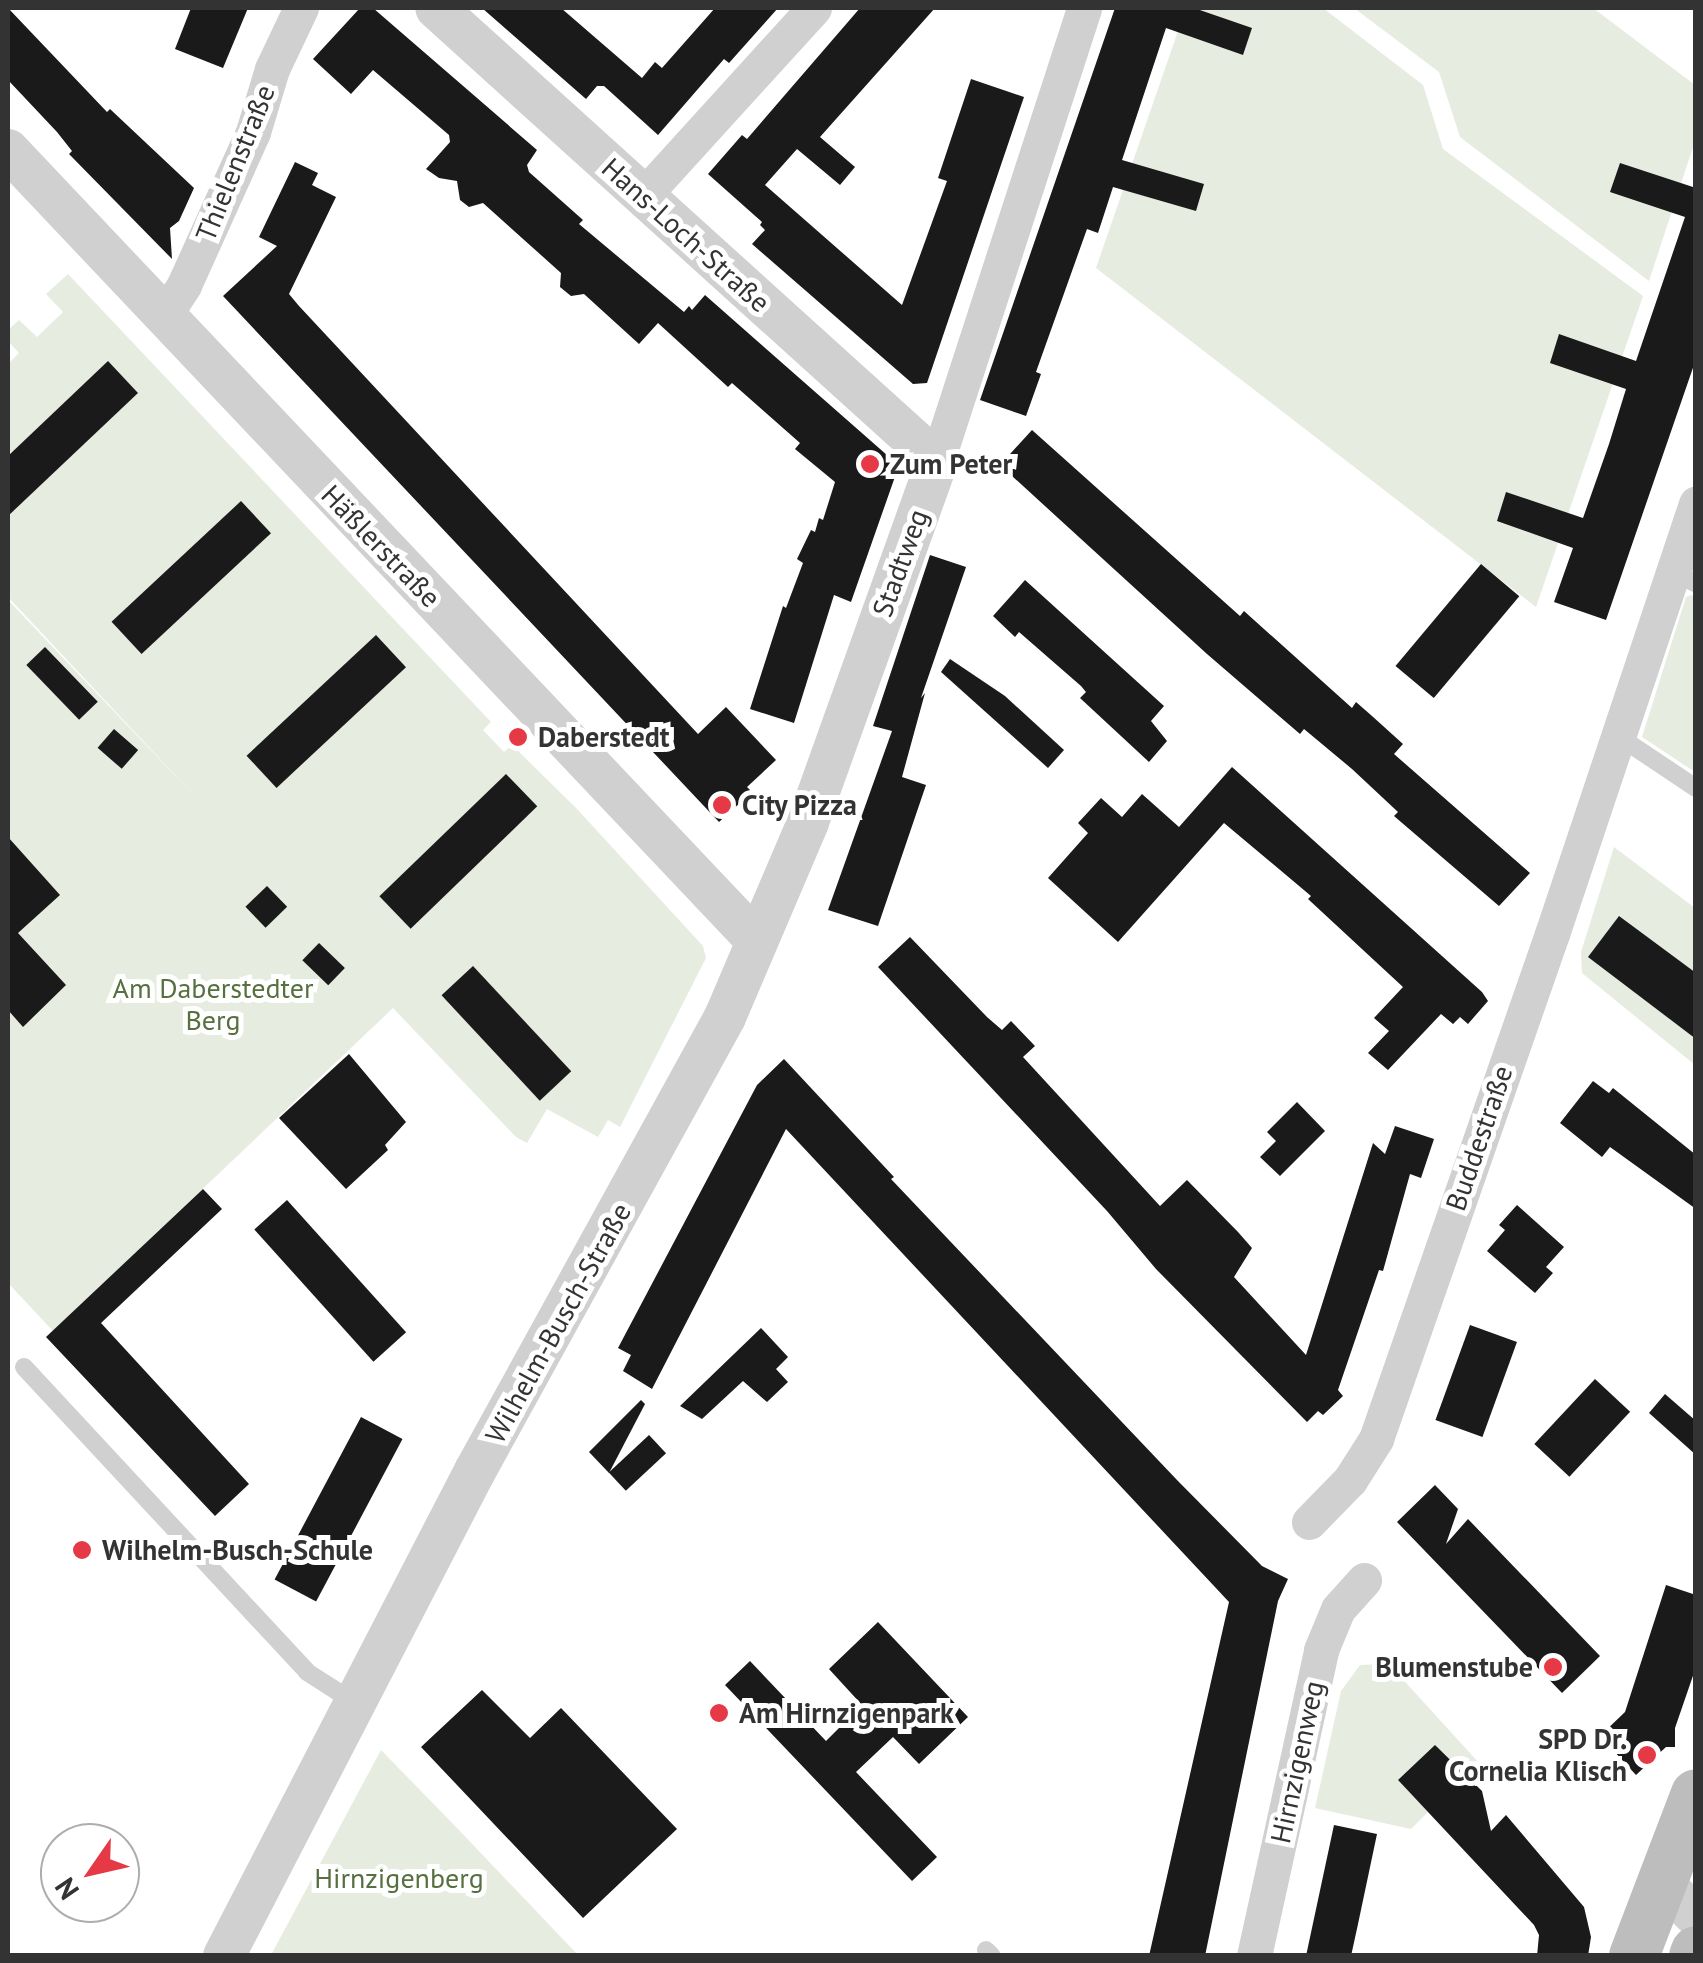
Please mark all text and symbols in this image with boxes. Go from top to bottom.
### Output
street label: Thielenstraße [188,80,282,246]
street label: Hans-Loch-Straße [595,151,777,319]
place label: Zum Peter [890,447,1012,481]
marker: Zum Peter [859,453,881,475]
street label: Häßlerstraße [314,478,448,614]
street label: Stadtweg [865,505,935,621]
place label: Daberstedt [538,720,670,754]
marker: Daberstedt [507,726,529,748]
place label: City Pizza [742,788,858,822]
marker: City Pizza [711,794,733,816]
park label: Am Daberstedter Berg [113,971,313,1037]
street label: Buddestraße [1438,1061,1520,1215]
street label: Wilhelm-Busch-Straße [478,1197,638,1449]
place label: Wilhelm-Busch-Schule [102,1533,373,1567]
marker: Wilhelm-Busch-Schule [71,1539,93,1561]
place label: Blumenstube [1375,1650,1533,1684]
marker: Blumenstube [1542,1656,1564,1678]
street label: Hirnzigenweg [1263,1678,1331,1846]
place label: Am Hirnzigenpark [739,1696,954,1730]
marker: Am Hirnzigenpark [708,1702,730,1724]
place label: SPD Dr. Cornelia Klisch [1449,1722,1627,1788]
marker: SPD Dr. Cornelia Klisch [1636,1744,1658,1766]
north arrow [40,1823,140,1923]
park label: Hirnzigenberg [314,1861,484,1895]
text: N [46,1871,87,1907]

